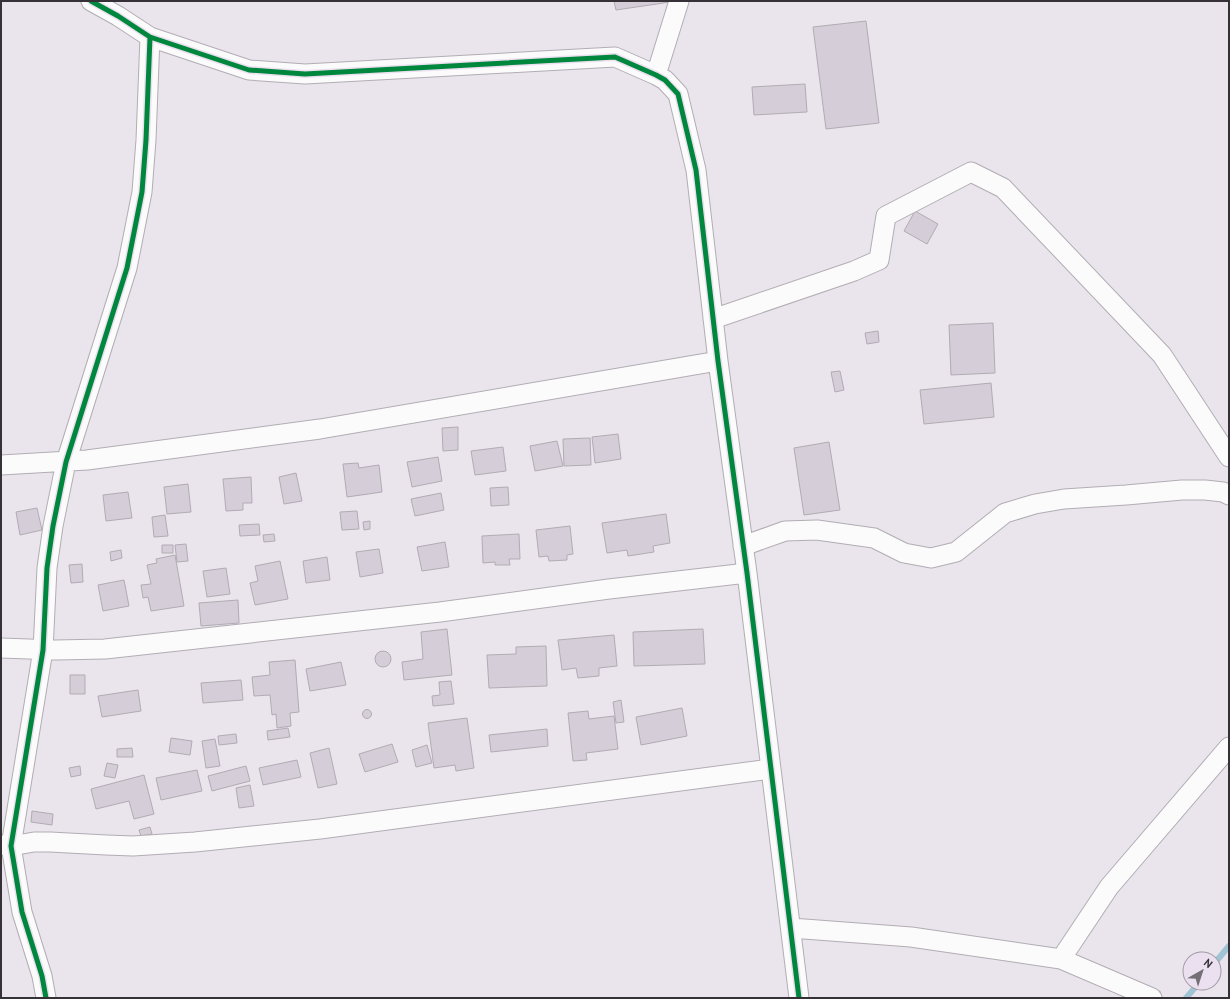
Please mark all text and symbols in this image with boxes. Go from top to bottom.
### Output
north arrow [1182,951,1222,991]
text: N [1201,956,1216,971]

